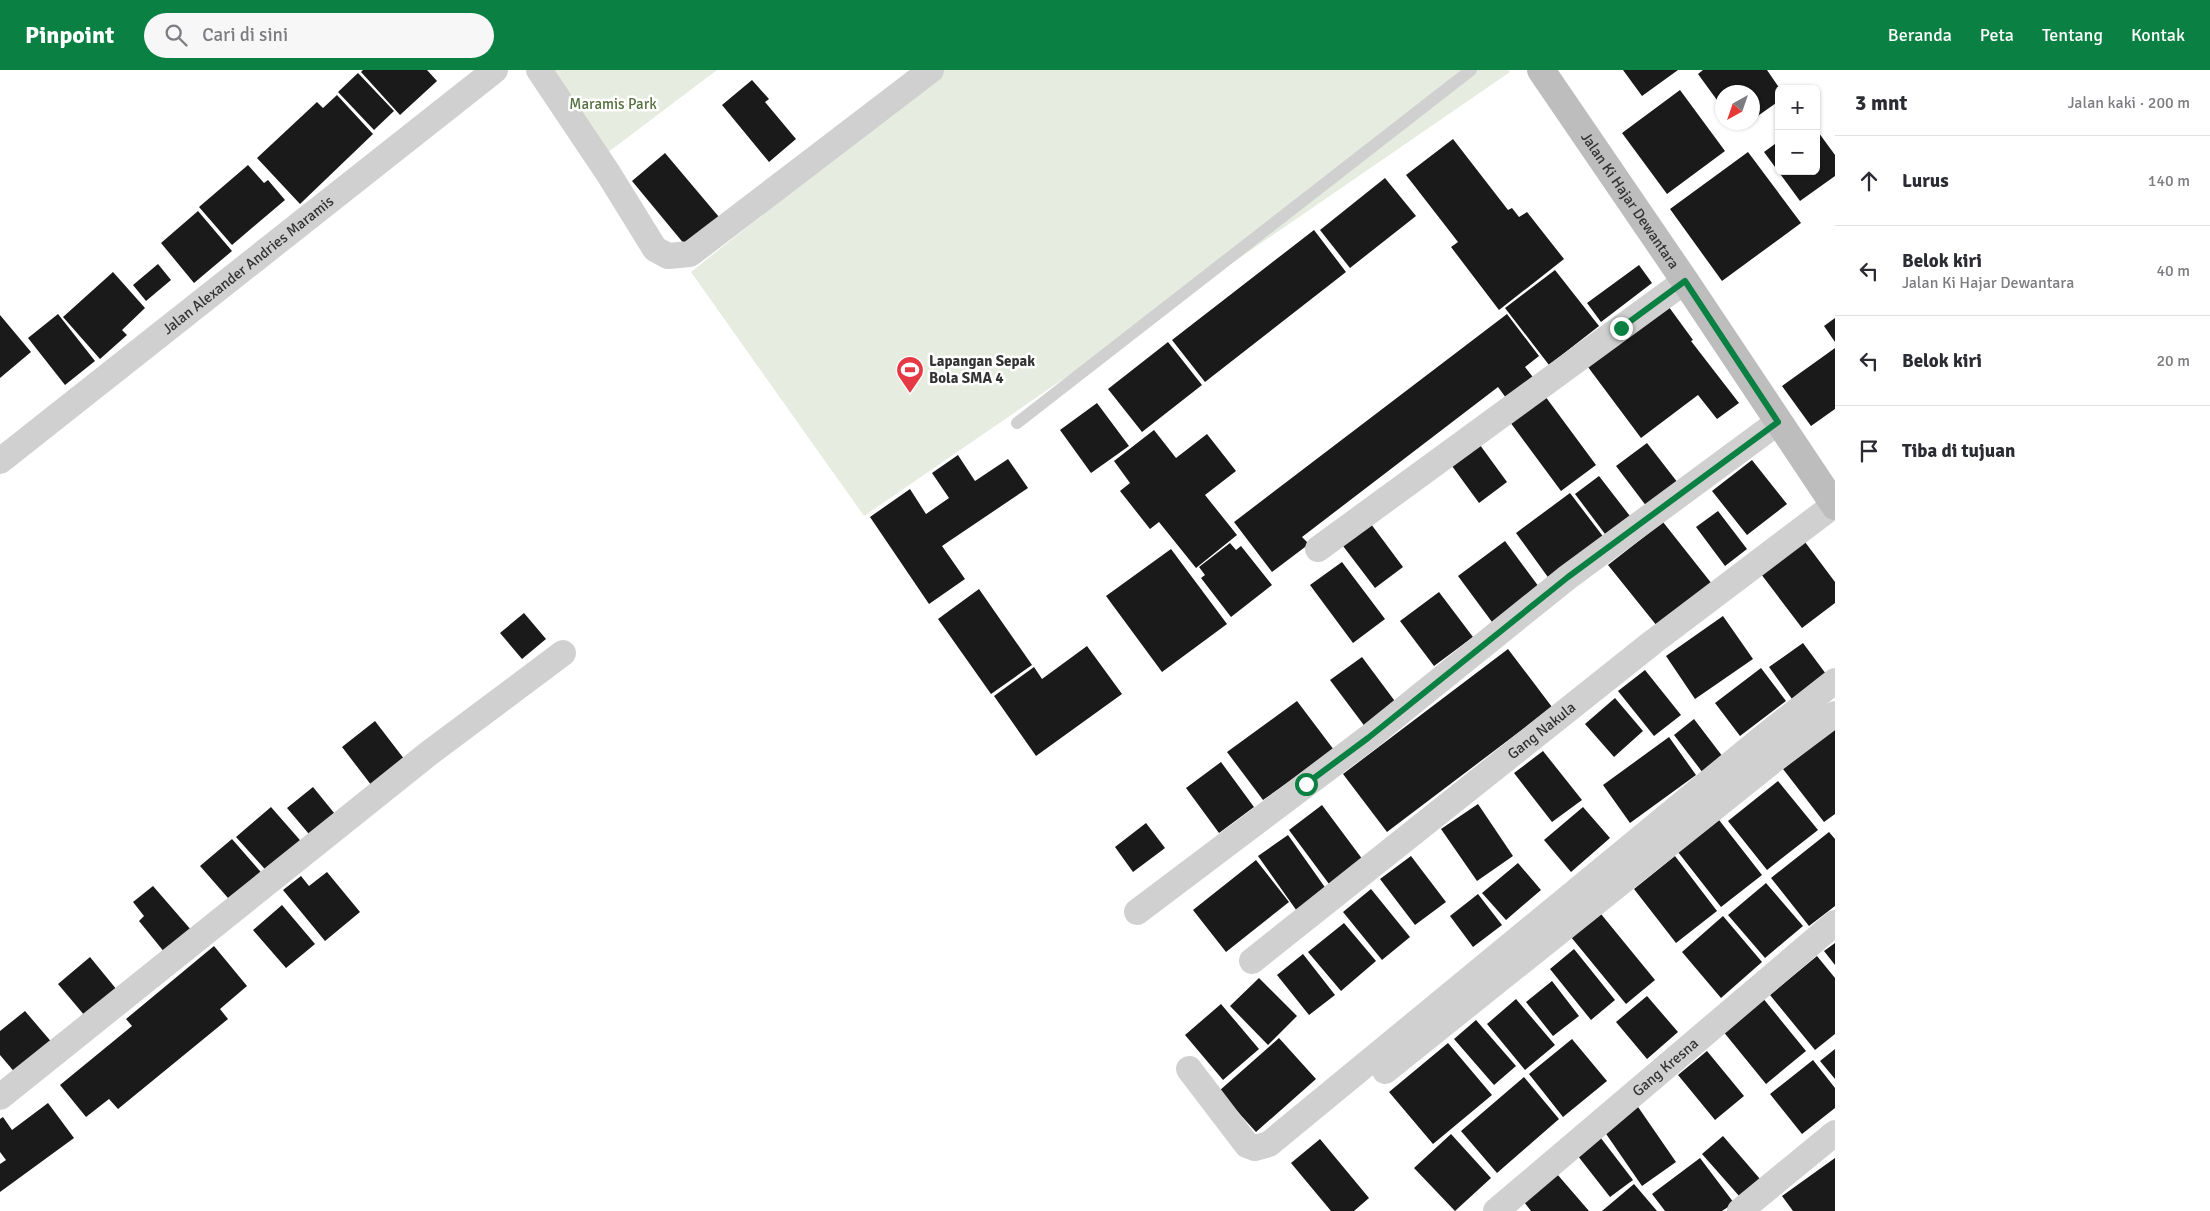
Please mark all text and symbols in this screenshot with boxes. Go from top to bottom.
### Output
search box [144,13,494,58]
text: Pinpoint [25,20,114,50]
icon: search [162,21,190,49]
text: Cari di sini [202,23,288,47]
text: Beranda [1888,24,1952,46]
text: Peta [1980,24,2014,46]
text: Tentang [2042,24,2103,46]
text: Kontak [2131,24,2185,46]
north arrow [1715,85,1760,130]
map controls [1775,85,1820,175]
button: + [1775,85,1820,130]
text: 3 mnt [1855,90,1907,116]
text: Jalan kaki · 200 m [2068,93,2190,113]
park label: Maramis Park [569,95,657,113]
street label: Jalan Ki Hajar Dewantara [1577,129,1683,272]
button: − [1775,130,1820,175]
icon: ahead [1855,167,1883,195]
text: Lurus [1902,169,1949,193]
text: 140 m [2148,171,2190,191]
street label: Jalan Alexander Andries Maramis [159,192,338,338]
text: Belok kiri [1902,249,1982,273]
icon: left [1855,257,1883,285]
text: 40 m [2156,261,2190,281]
text: Jalan Ki Hajar Dewantara [1902,273,2074,293]
route end [1610,317,1633,340]
icon: left [1855,347,1883,375]
text: Belok kiri [1902,349,1982,373]
text: 20 m [2156,351,2190,371]
place label: Lapangan Sepak Bola SMA 4 [929,352,1035,387]
sports icon: Lapangan Sepak Bola SMA 4 [895,355,925,394]
icon: arrive [1855,437,1883,465]
text: Tiba di tujuan [1902,439,2015,463]
street label: Gang Nakula [1504,698,1579,763]
route start [1295,773,1318,796]
street label: Gang Kresna [1629,1034,1702,1100]

